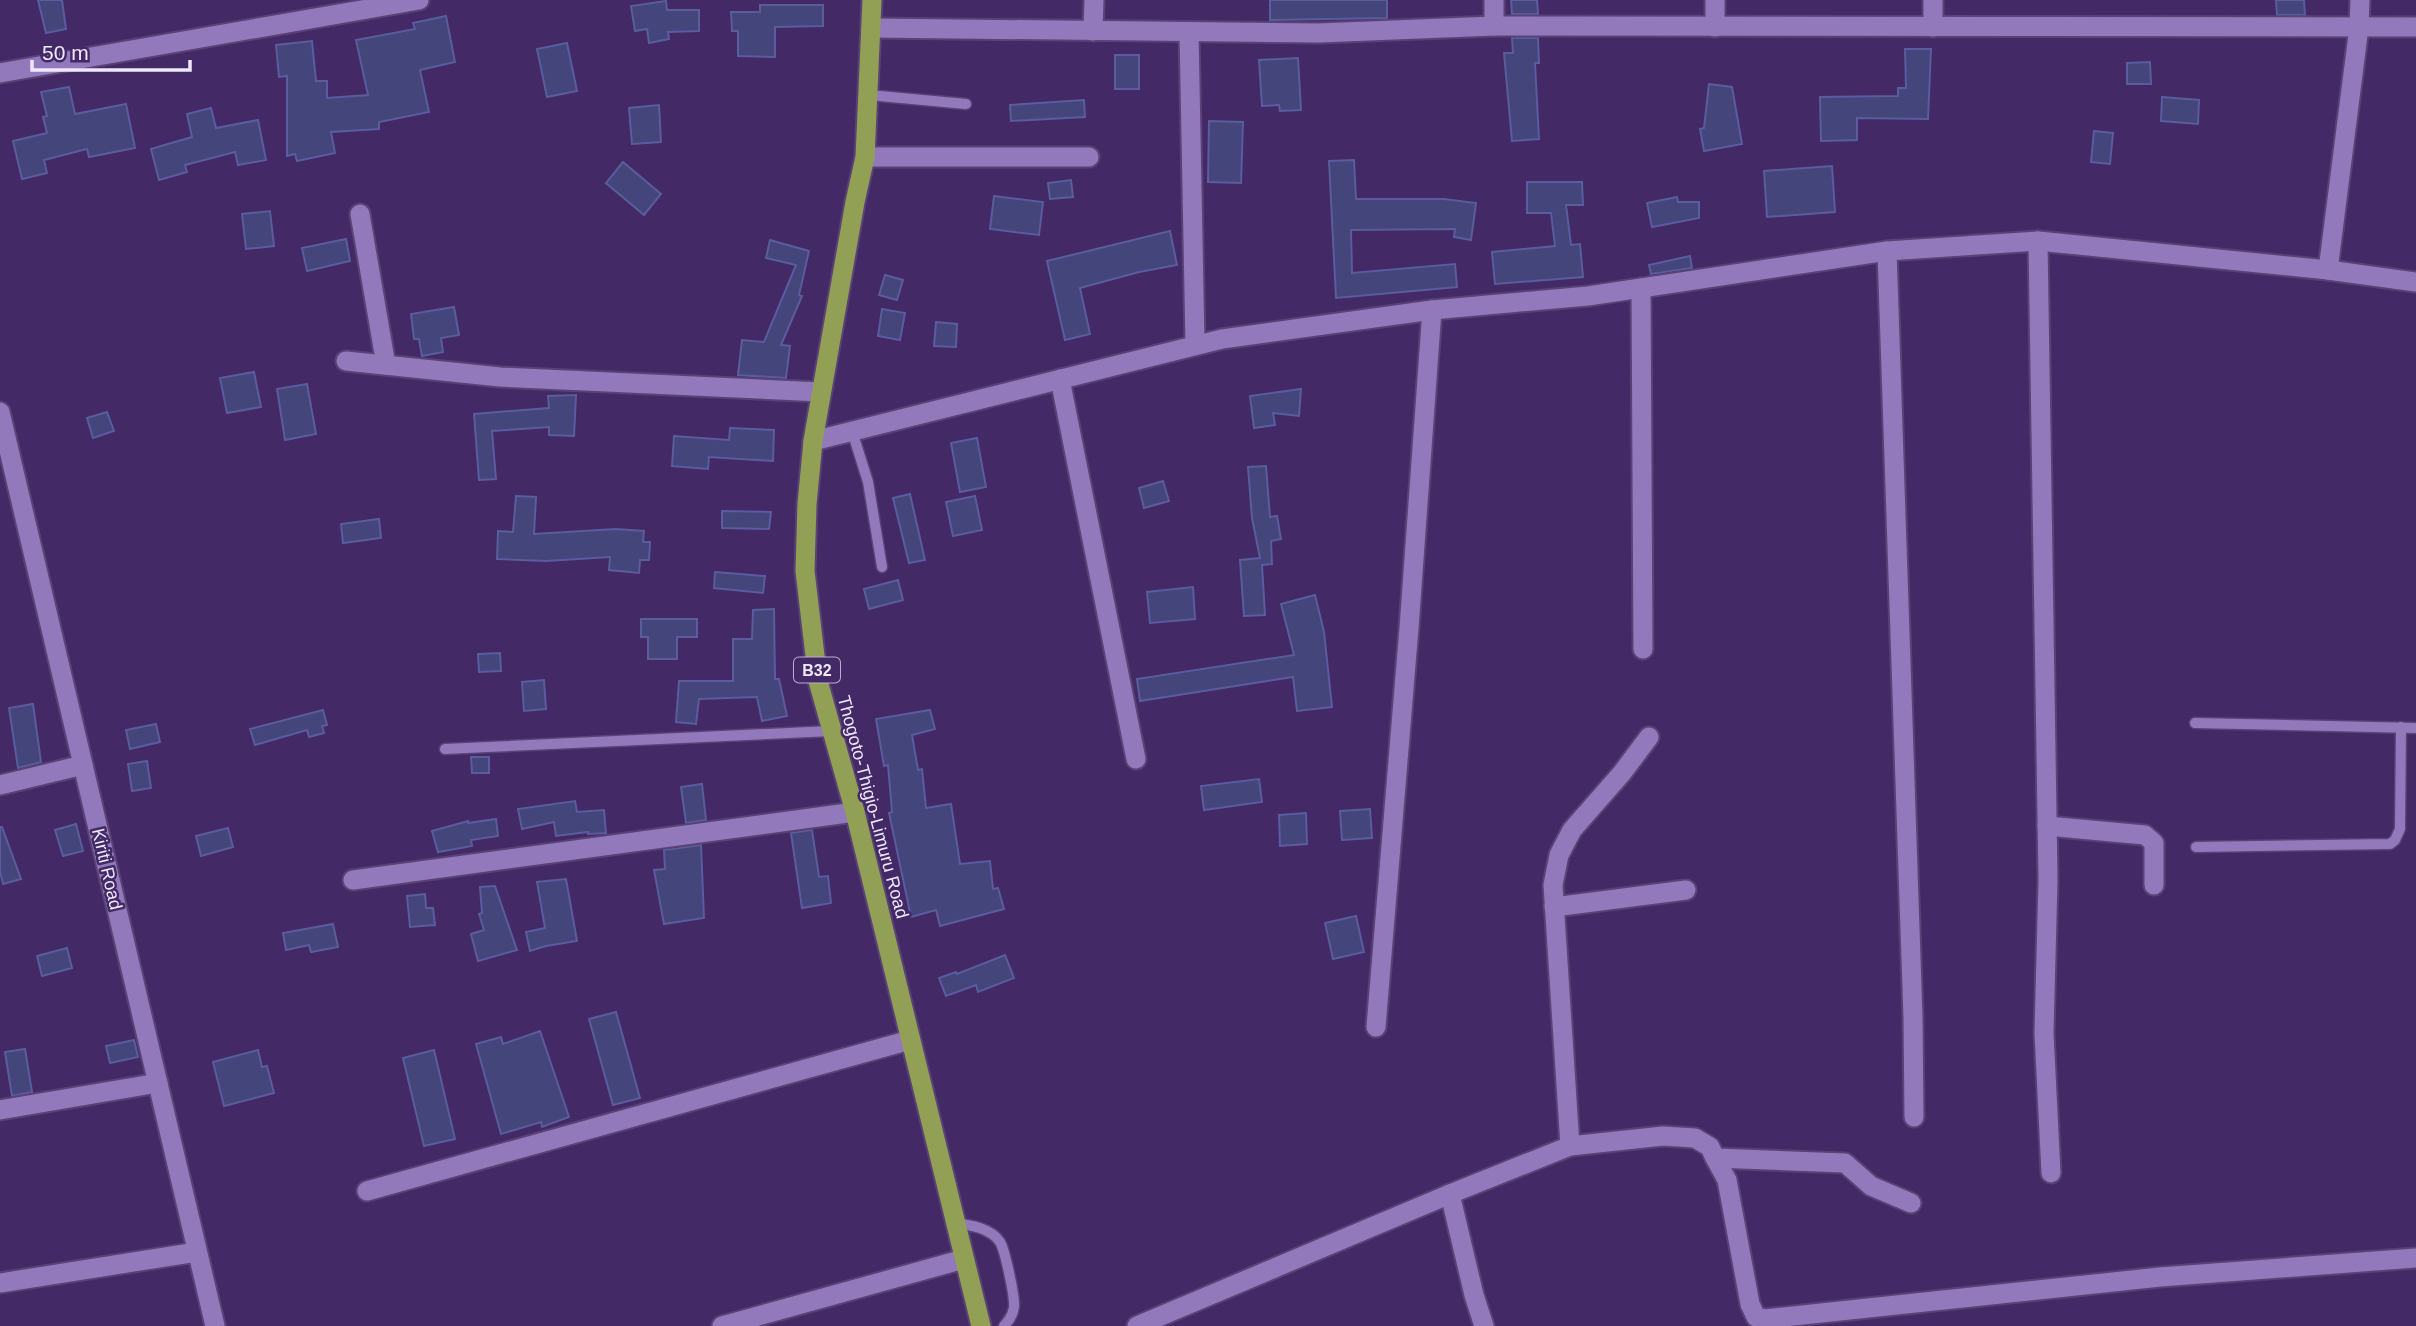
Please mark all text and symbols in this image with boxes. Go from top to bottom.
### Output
scale bar [32,28,189,72]
text: 50 m [42,41,89,64]
road number: B32 [794,657,840,682]
street label: Thogoto-Thigio-Limuru Road [834,693,912,921]
street label: Kiriti Road [88,826,126,912]

